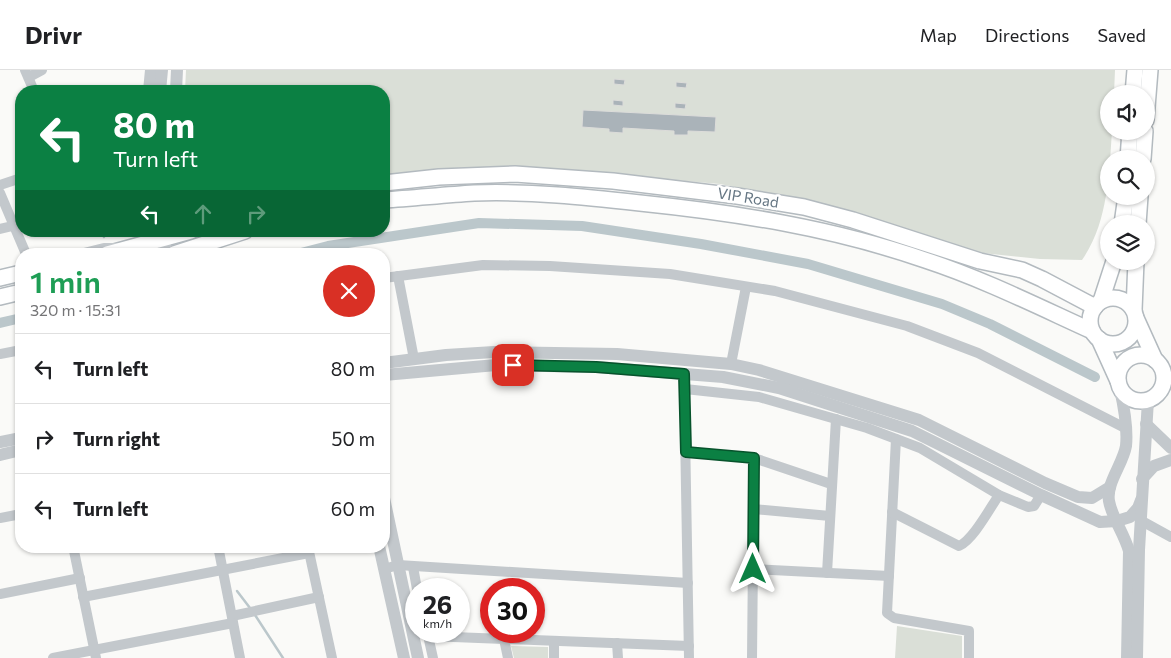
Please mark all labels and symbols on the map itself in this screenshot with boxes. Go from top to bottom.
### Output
street label: VIP Road [716,183,780,211]
pin [492,344,534,386]
position arrow [726,542,778,594]
speed limit sign: 30 [480,578,545,643]

